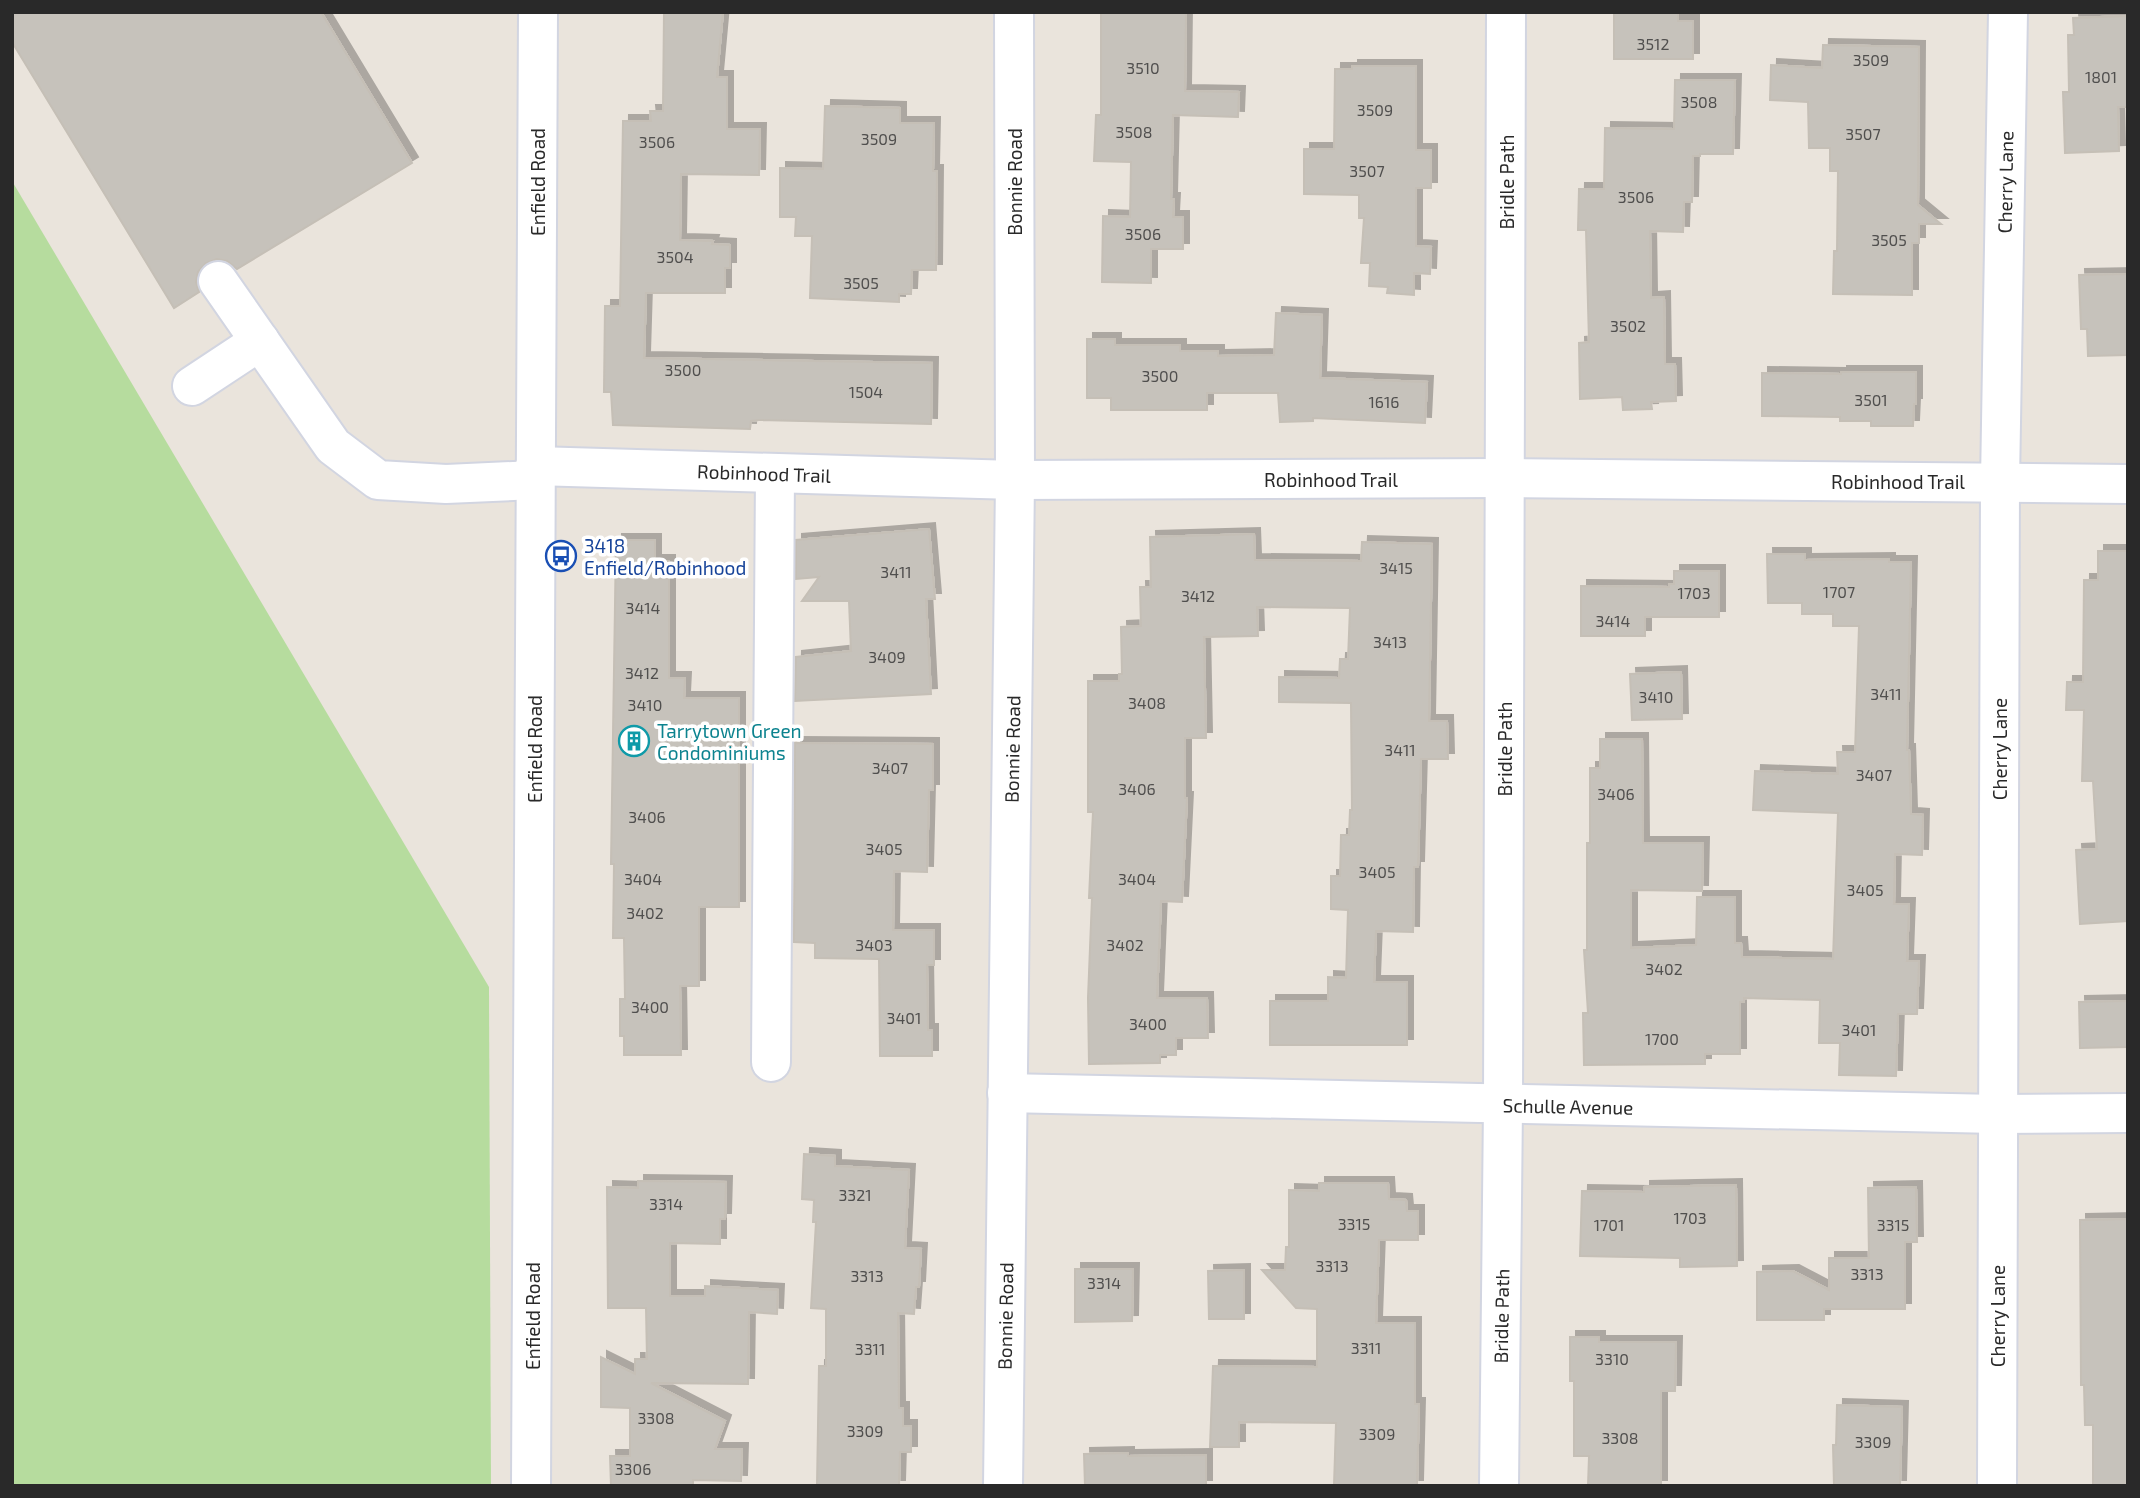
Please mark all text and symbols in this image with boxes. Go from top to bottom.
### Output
house number: 3512 [1637,34,1669,53]
house number: 3509 [1853,50,1889,69]
house number: 3510 [1126,58,1160,77]
house number: 1801 [2085,67,2117,86]
house number: 3508 [1681,92,1717,111]
house number: 3509 [1357,100,1393,119]
house number: 3508 [1116,122,1152,141]
house number: 3507 [1845,124,1881,143]
street label: Enfield Road [526,128,549,236]
street label: Bonnie Road [1003,128,1026,236]
house number: 3509 [861,129,897,148]
street label: Cherry Lane [1993,130,2017,234]
house number: 3506 [639,132,675,151]
street label: Bridle Path [1495,135,1518,229]
house number: 3507 [1349,161,1385,180]
house number: 3506 [1618,187,1654,206]
house number: 3506 [1125,224,1161,243]
house number: 3505 [1871,230,1907,249]
house number: 3504 [657,247,694,266]
house number: 3505 [843,273,879,292]
house number: 3502 [1610,316,1646,335]
house number: 3500 [665,360,701,379]
house number: 3500 [1142,366,1178,385]
house number: 1504 [849,382,883,401]
house number: 3501 [1854,390,1888,409]
house number: 1616 [1368,392,1400,411]
street label: Robinhood Trail [697,459,832,487]
street label: Robinhood Trail [1264,468,1398,491]
street label: Robinhood Trail [1831,470,1965,493]
place label: 3418 Enfield/Robinhood [584,534,746,579]
bus stop icon: 3418 Enfield/Robinhood [544,539,578,573]
house number: 3415 [1379,558,1413,577]
house number: 3411 [880,562,912,581]
house number: 1707 [1823,582,1855,601]
house number: 1703 [1677,583,1711,602]
house number: 3412 [1181,586,1215,605]
house number: 3414 [626,598,661,617]
house number: 3414 [1596,611,1631,630]
house number: 3413 [1373,632,1407,651]
house number: 3409 [868,647,906,666]
house number: 3412 [625,663,659,682]
house number: 3411 [1870,684,1902,703]
house number: 3410 [1639,687,1673,706]
house number: 3408 [1128,693,1166,712]
street label: Enfield Road [523,695,546,803]
house number: 3410 [628,695,662,714]
street label: Bonnie Road [1000,695,1024,803]
street label: Cherry Lane [1988,698,2011,800]
street label: Bridle Path [1493,702,1516,796]
place label: Tarrytown Green Condominiums [657,719,802,764]
building icon: Tarrytown Green Condominiums [617,724,651,758]
house number: 3411 [1384,740,1416,759]
house number: 3407 [872,758,908,777]
house number: 3407 [1856,765,1892,784]
house number: 3406 [1118,779,1156,798]
house number: 3406 [1597,784,1635,803]
house number: 3406 [628,807,666,826]
house number: 3405 [866,839,902,858]
house number: 3405 [1359,862,1395,881]
house number: 3404 [624,869,662,888]
house number: 3404 [1118,869,1156,888]
house number: 3405 [1847,880,1883,899]
house number: 3402 [626,903,664,922]
house number: 3403 [855,935,893,954]
house number: 3402 [1106,935,1144,954]
house number: 3402 [1645,959,1683,978]
house number: 3400 [631,997,669,1016]
house number: 3401 [887,1008,921,1027]
house number: 3400 [1129,1014,1167,1033]
house number: 3401 [1842,1020,1876,1039]
house number: 1700 [1645,1029,1679,1048]
street label: Schulle Avenue [1502,1093,1634,1119]
house number: 3321 [838,1185,872,1204]
house number: 3314 [649,1194,683,1213]
house number: 1703 [1673,1208,1707,1227]
house number: 3315 [1338,1214,1370,1233]
house number: 1701 [1594,1215,1624,1234]
house number: 3315 [1877,1215,1909,1234]
house number: 3313 [1315,1256,1349,1275]
street label: Enfield Road [521,1262,544,1370]
street label: Bonnie Road [993,1262,1017,1370]
house number: 3313 [1850,1264,1884,1283]
street label: Cherry Lane [1986,1265,2009,1367]
house number: 3313 [850,1266,884,1285]
street label: Bridle Path [1489,1268,1513,1364]
house number: 3314 [1087,1273,1121,1292]
house number: 3311 [1351,1338,1381,1357]
house number: 3311 [855,1339,885,1358]
house number: 3310 [1595,1349,1629,1368]
house number: 3308 [637,1408,675,1427]
house number: 3309 [847,1421,883,1440]
house number: 3309 [1359,1424,1395,1443]
house number: 3308 [1601,1428,1639,1447]
house number: 3309 [1855,1432,1891,1451]
house number: 3306 [615,1459,651,1478]

